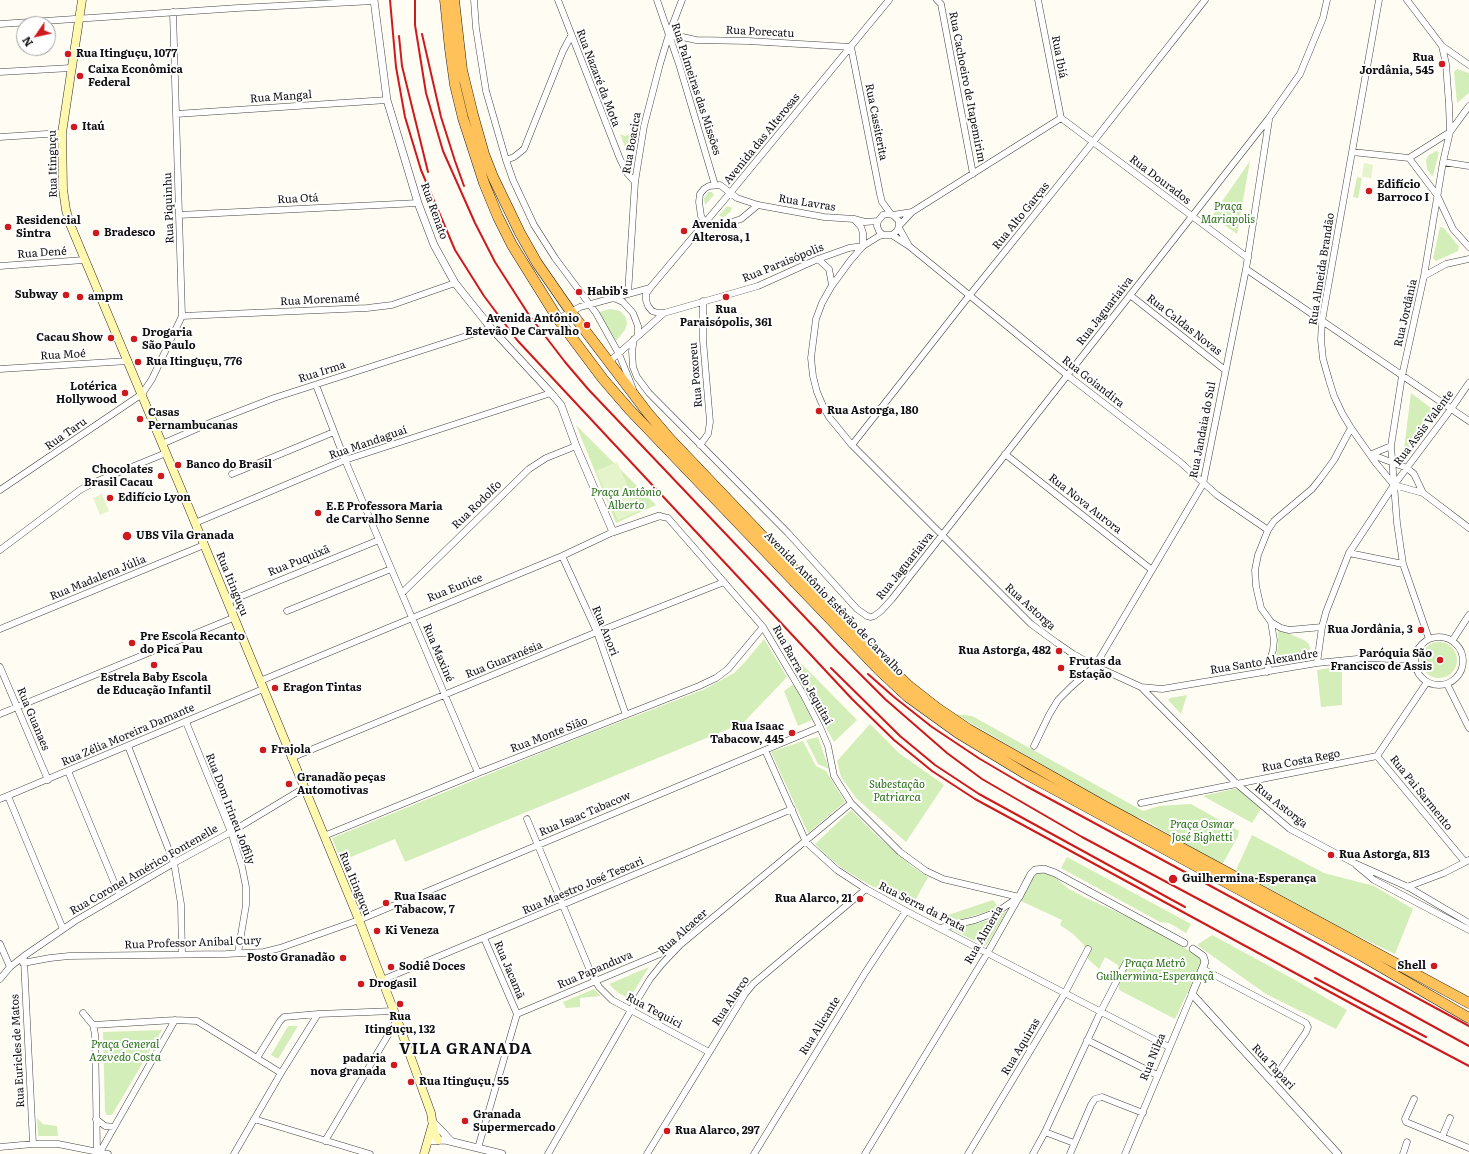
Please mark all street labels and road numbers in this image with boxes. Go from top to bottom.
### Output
street label: Rua Cachoeiro de Itapemirim [946,10,988,164]
street label: Rua Palmeiras das Missões [668,21,724,157]
street label: Rua Porecatu [725,24,795,40]
street label: Rua Nazaré da Mota [573,27,623,129]
street label: Rua Ibiá [1048,34,1070,80]
street label: Rua Cassiterita [862,82,890,162]
street label: Rua Mangal [250,88,312,106]
street label: Avenida das Alterosas [721,91,803,187]
street label: Rua Boacica [620,111,644,175]
street label: Rua Itinguçu [46,130,60,198]
street label: Rua Dourados [1127,153,1193,207]
street label: Rua Piquinhu [161,172,177,244]
street label: Rua Alto Garças [990,180,1052,252]
street label: Rua Renato [418,181,450,241]
street label: Rua Otá [277,191,319,207]
street label: Rua Lavras [778,192,836,214]
street label: Rua Almeida Brandão [1307,212,1337,326]
street label: Rua Paraisópolis [740,241,826,285]
street label: Rua Dené [17,245,67,261]
street label: Rua Jaguariaiva [1074,274,1136,348]
street label: Rua Jordânia [1392,278,1420,348]
street label: Rua Morenamé [280,291,360,309]
street label: Rua Caldas Novas [1144,292,1224,358]
street label: Rua Poxoreu [687,342,705,408]
street label: Rua Moé [40,347,86,363]
street label: Rua Goiandira [1059,354,1127,410]
street label: Rua Irma [297,358,347,386]
street label: Rua Jandaia do Sul [1187,381,1219,479]
street label: Rua Assis Valente [1391,388,1457,468]
street label: Rua Taru [43,415,89,453]
street label: Rua Mandaguaí [327,423,409,463]
street label: Rua Nova Aurora [1046,471,1124,537]
street label: Rua Rodolfo [449,478,505,532]
street label: Avenida Antônio Estêvão de Carvalho [761,529,907,679]
street label: Rua Jaguariaiva [874,529,936,603]
street label: Rua Puquixã [266,543,332,579]
street label: Rua Itinguçu [213,550,251,618]
street label: Rua Madalena Júlia [48,553,148,603]
street label: Rua Eunice [425,571,485,605]
street label: Rua Astorga [1002,581,1058,633]
street label: Rua Anori [589,604,621,658]
street label: Rua Maxiné [420,622,456,684]
street label: Rua Barra do Jequitaí [769,623,835,727]
street label: Rua Guaranésia [464,639,544,681]
street label: Rua Santo Alexandre [1209,647,1319,677]
street label: Rua Guanaes [14,685,52,753]
street label: Rua Zélia Moreira Damante [59,701,197,769]
street label: Rua Monte Sião [509,714,589,756]
street label: Rua Costa Rego [1261,747,1341,775]
street label: Rua Dom Irineu Joffily [203,751,257,867]
street label: Rua Pai Sarmento [1387,753,1455,833]
street label: Rua Astorga [1252,781,1310,831]
street label: Rua Isaac Tabacow [537,789,633,839]
street label: Rua Coronel Américo Fontenelle [68,822,220,918]
street label: Rua Itinguçu [336,850,374,918]
street label: Rua Maestro José Tescari [520,854,646,918]
street label: Rua Serra da Prata [876,879,968,935]
street label: Rua Almeria [962,903,1006,967]
street label: Rua Alcacer [656,906,710,958]
street label: Rua Professor Aníbal Cury [124,934,262,952]
street label: Rua Jacamã [491,939,527,1001]
street label: Rua Papanduva [555,948,635,992]
street label: Rua Alarco [710,974,752,1028]
street label: Rua Tequici [624,991,684,1031]
street label: Rua Euricles de Matos [8,994,28,1108]
street label: Rua Alicante [797,994,843,1058]
street label: Rua Aquiras [999,1016,1043,1078]
street label: Rua Nilza [1138,1031,1168,1083]
street label: Rua Tapari [1249,1042,1297,1092]

